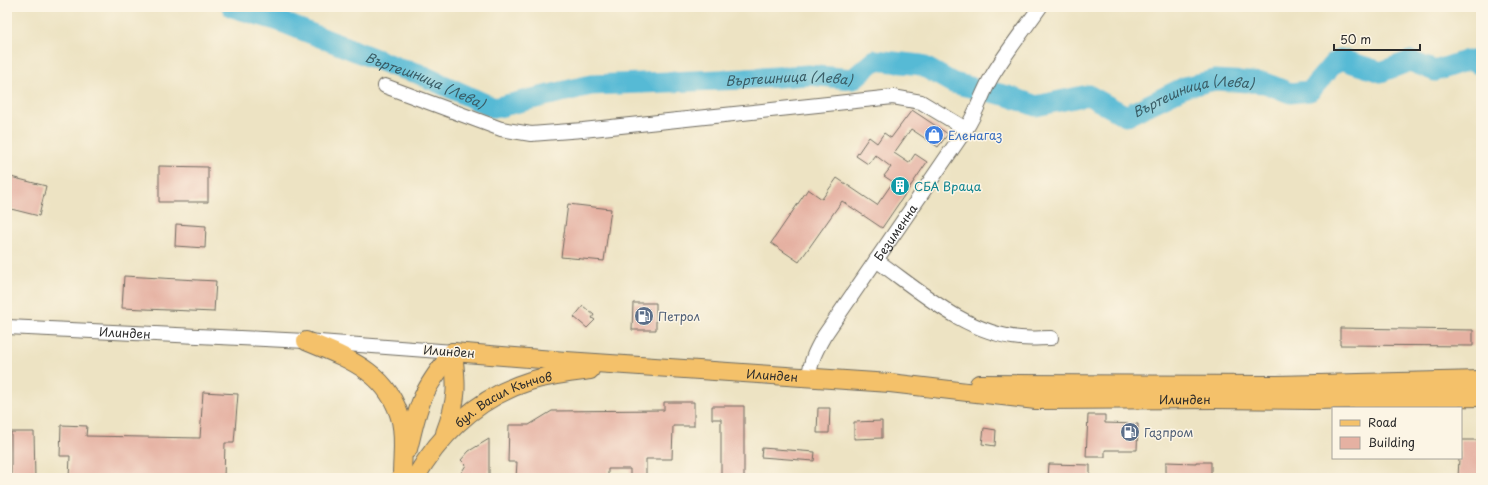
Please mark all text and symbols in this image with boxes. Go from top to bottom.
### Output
scale bar [1334,26,1420,52]
text: 50 m [1340,30,1371,48]
water label: Въртешница (Лева) [363,47,489,113]
water label: Въртешница (Лева) [725,65,854,89]
water label: Въртешница (Лева) [1129,70,1256,121]
shop icon: Еленагаз [923,124,945,146]
place label: Еленагаз [948,126,1002,144]
building icon: СБА Враца [889,175,911,197]
place label: СБА Враца [914,177,982,195]
street label: Безименна [869,200,921,264]
fuel station icon: Петрол [633,305,655,327]
place label: Петрол [658,307,700,325]
street label: Илинден [99,322,151,343]
street label: Илинден [423,340,475,362]
street label: Илинден [746,364,799,386]
street label: бул. Васил Кънчов [450,367,554,431]
street label: Илинден [1159,390,1211,408]
legend [1332,407,1462,459]
text: Road [1368,413,1397,431]
fuel station icon: Газпром [1119,421,1141,443]
place label: Газпром [1144,423,1193,441]
text: Building [1368,433,1415,451]

